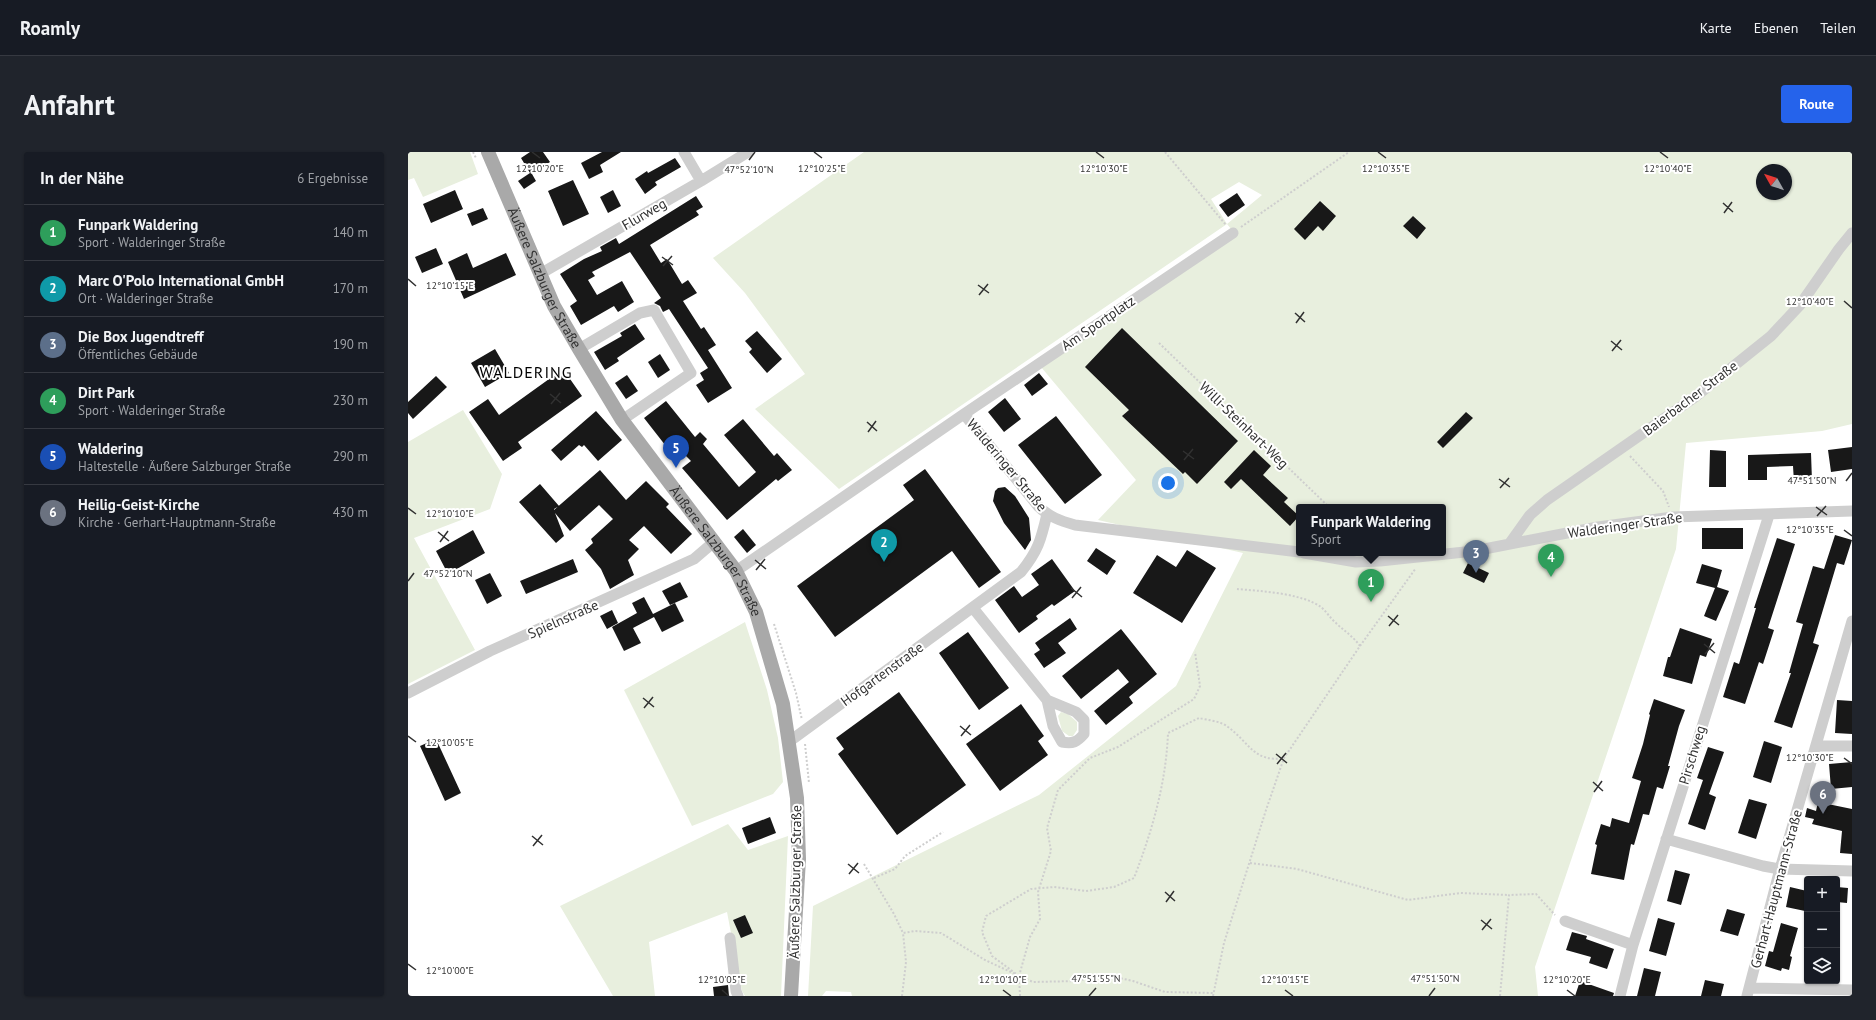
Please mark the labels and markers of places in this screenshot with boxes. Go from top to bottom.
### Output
pin: 5 [663,435,689,468]
pin: 2 [871,529,897,562]
pin: 3 [1463,540,1489,573]
pin: 4 [1538,544,1564,577]
pin: 1 [1358,569,1384,602]
pin: 6 [1810,781,1836,814]

